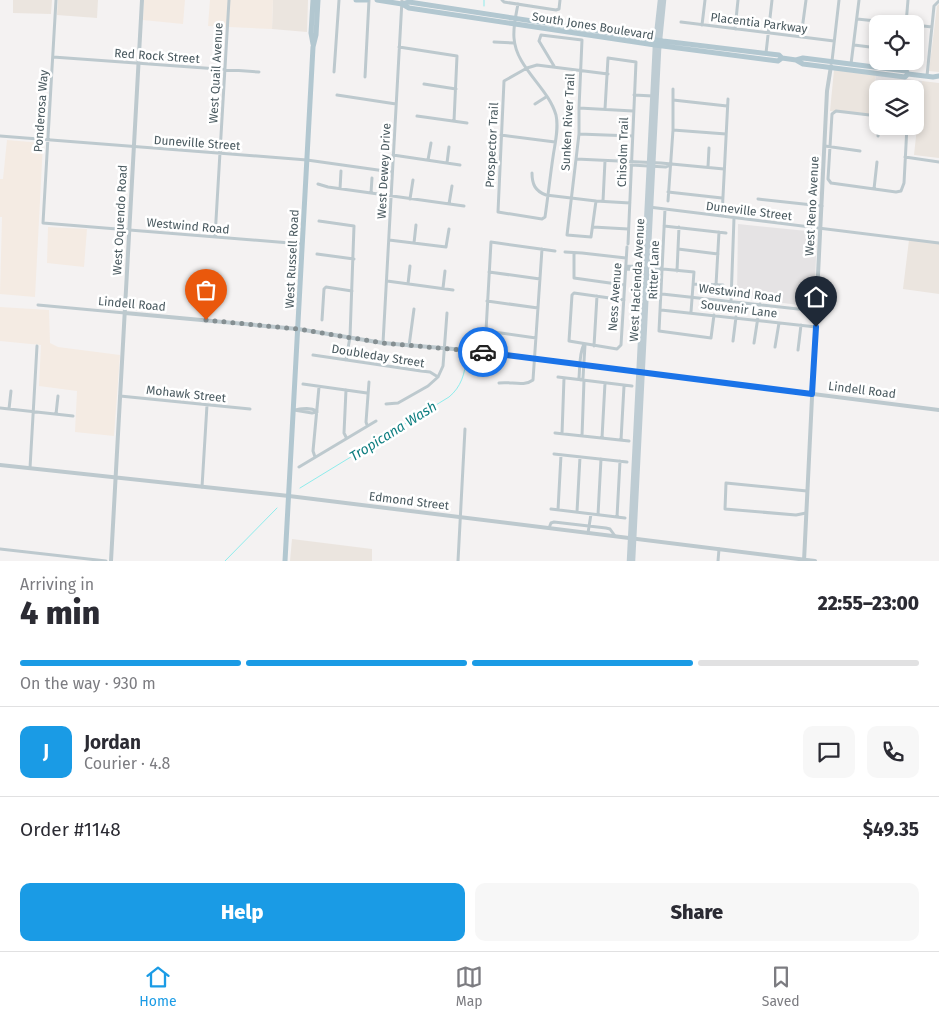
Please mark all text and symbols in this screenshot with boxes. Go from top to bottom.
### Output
street label: South Jones Boulevard [531,9,655,43]
street label: Placentia Parkway [710,10,808,36]
map controls [869,15,924,135]
button: locate [869,15,924,70]
street label: West Quail Avenue [206,22,226,124]
street label: Red Rock Street [114,46,201,66]
street label: Ponderosa Way [31,69,51,153]
street label: Sunken River Trail [558,72,578,171]
button: layers [869,80,924,135]
street label: Prospector Trail [483,101,501,188]
street label: Chisolm Trail [615,116,631,187]
street label: West Dewey Drive [374,123,394,219]
street label: Duneville Street [153,133,241,153]
street label: West Reno Avenue [802,156,822,256]
street label: West Oquendo Road [110,164,130,276]
street label: Duneville Street [705,199,794,223]
street label: West Russell Road [282,209,302,309]
street label: Westwind Road [146,215,230,237]
street label: West Hacienda Avenue [627,218,647,342]
street label: Ritter Lane [646,240,662,300]
street label: Ness Avenue [606,262,624,332]
pin [185,269,227,320]
icon: bag [192,276,220,304]
pin [795,276,837,327]
street label: Westwind Road [698,281,782,305]
icon: home [802,283,830,311]
street label: Lindell Road [98,294,166,314]
street label: Souvenir Lane [700,297,778,321]
courier [458,327,508,377]
icon: car [469,338,497,366]
street label: Doubleday Street [330,342,426,370]
street label: Lindell Road [827,379,897,401]
street label: Mohawk Street [145,383,227,405]
water label: Tropicana Wash [347,398,440,465]
street label: Edmond Street [368,489,451,513]
text: Arriving in [20,575,94,594]
text: 22:55–23:00 [818,592,919,615]
text: 4 min [20,594,100,632]
text: On the way · 930 m [20,674,156,693]
button: chat [803,726,855,778]
button: phone [867,726,919,778]
text: Jordan [84,731,141,754]
text: J [43,740,49,763]
text: Courier · 4.8 [84,754,170,773]
text: Order #1148 [20,818,121,841]
text: $49.35 [863,818,919,841]
button: Help [20,883,465,941]
button: Share [475,883,919,941]
tab: Home [139,963,177,1010]
tab: Map [455,963,483,1010]
tab: Saved [762,963,800,1010]

